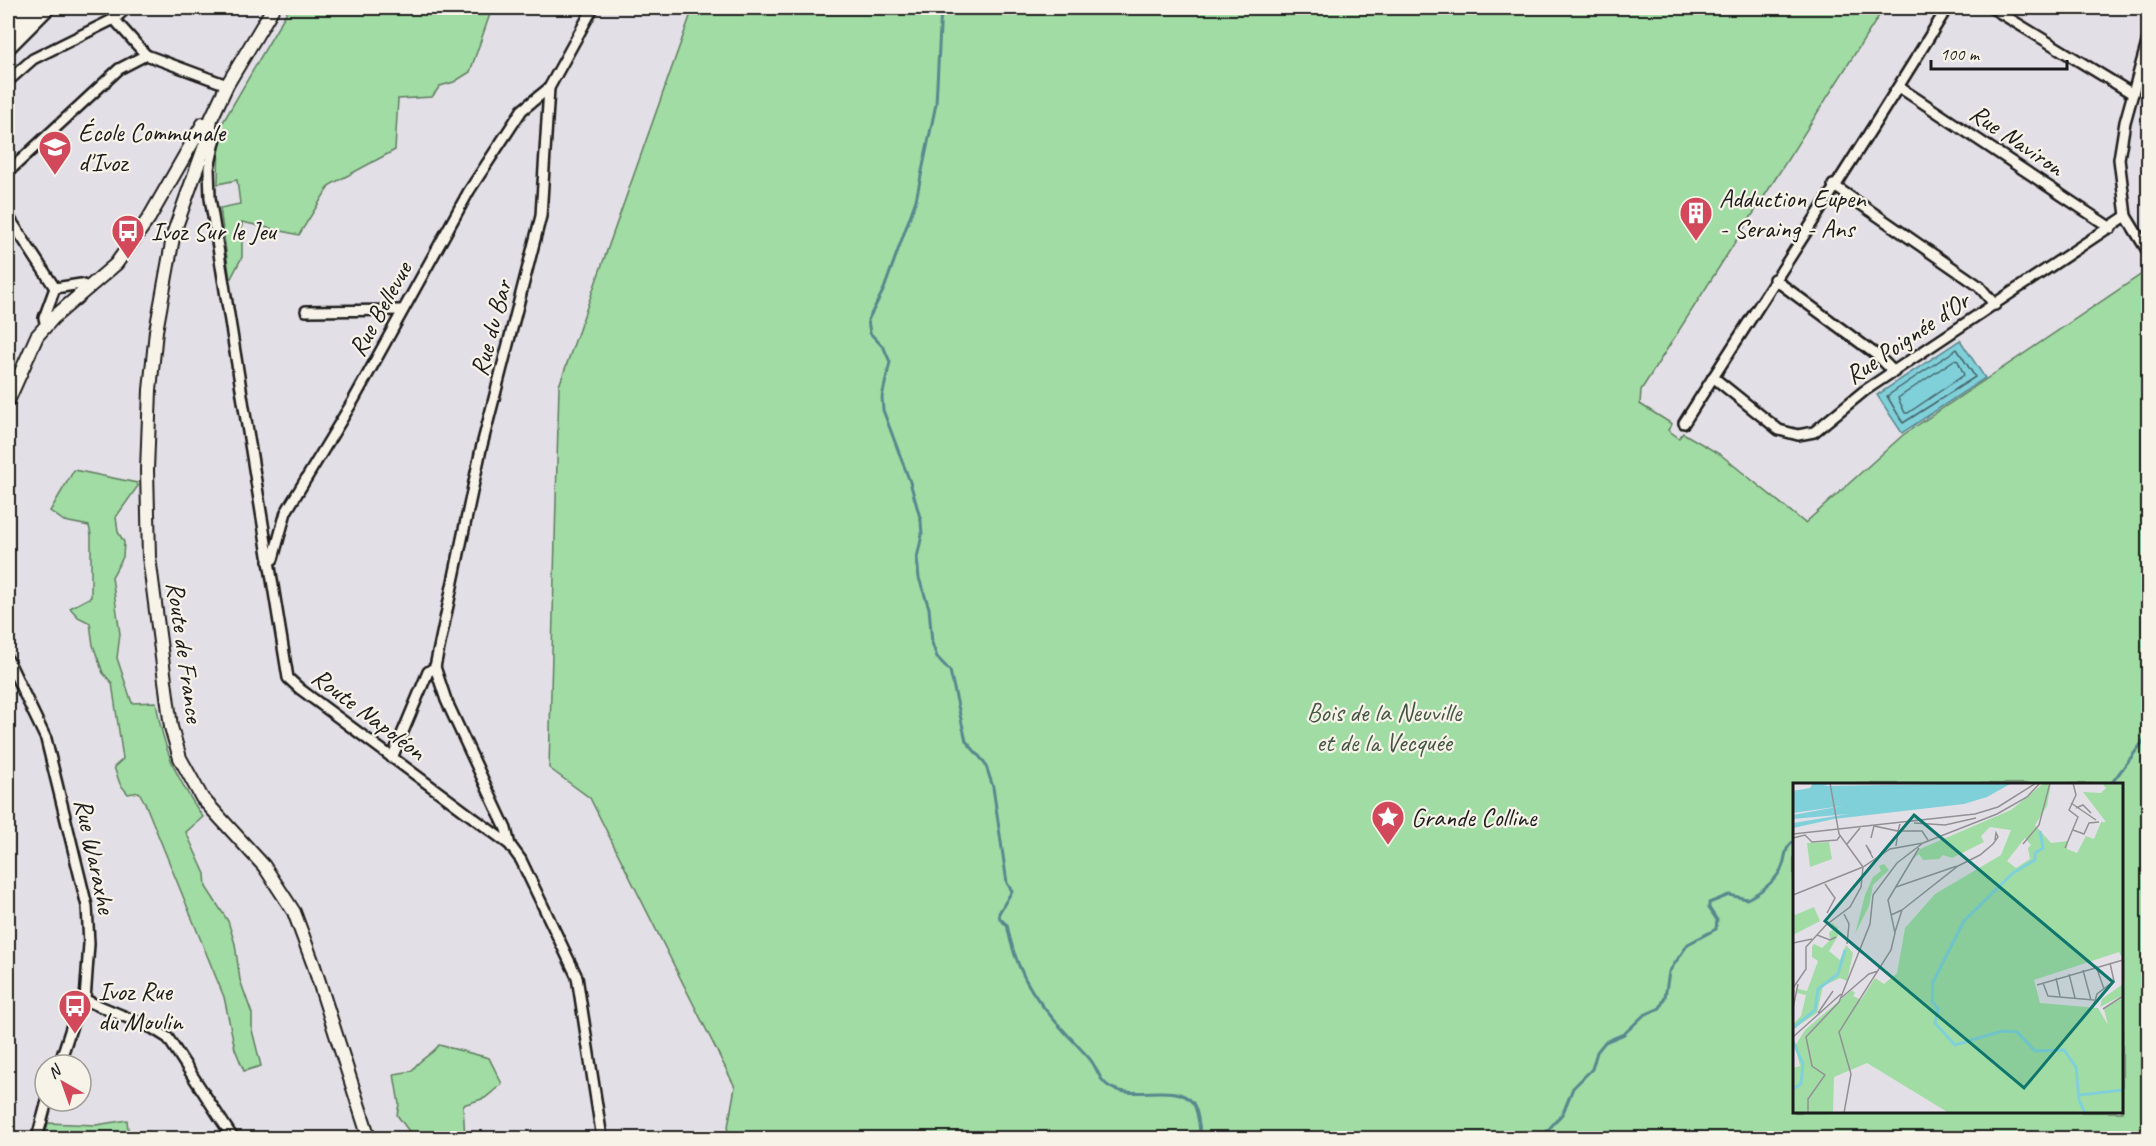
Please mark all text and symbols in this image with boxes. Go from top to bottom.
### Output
scale bar [1931,33,2068,71]
text: 100 m [1940,43,1981,65]
street label: Rue Naviron [1963,96,2072,184]
place label: École Communale d'Ivoz [78,116,227,179]
school or university icon: École Communale d'Ivoz [37,129,73,176]
place label: Adduction Eupen - Seraing - Ans [1719,182,1867,245]
building icon: Adduction Eupen - Seraing - Ans [1678,195,1714,242]
bus stop icon: Ivoz Sur le Jeu [110,213,146,260]
place label: Ivoz Sur le Jeu [151,215,278,248]
street label: Rue Bellevue [341,255,420,362]
street label: Rue du Bar [462,275,520,380]
street label: Rue Poignée d'Or [1839,283,1978,392]
street label: Route de France [159,580,211,726]
street label: Route Napoléon [305,660,434,768]
park label: Bois de la Neuville et de la Vecquée [1307,696,1463,759]
inset map [1793,783,2123,1113]
street label: Rue Waraxhe [67,795,124,918]
place icon: Grande Colline [1370,799,1406,846]
place label: Grande Colline [1411,801,1538,834]
place label: Ivoz Rue du Moulin [98,975,184,1038]
bus stop icon: Ivoz Rue du Moulin [57,988,93,1035]
north arrow [33,1053,93,1113]
text: N [44,1059,67,1083]

